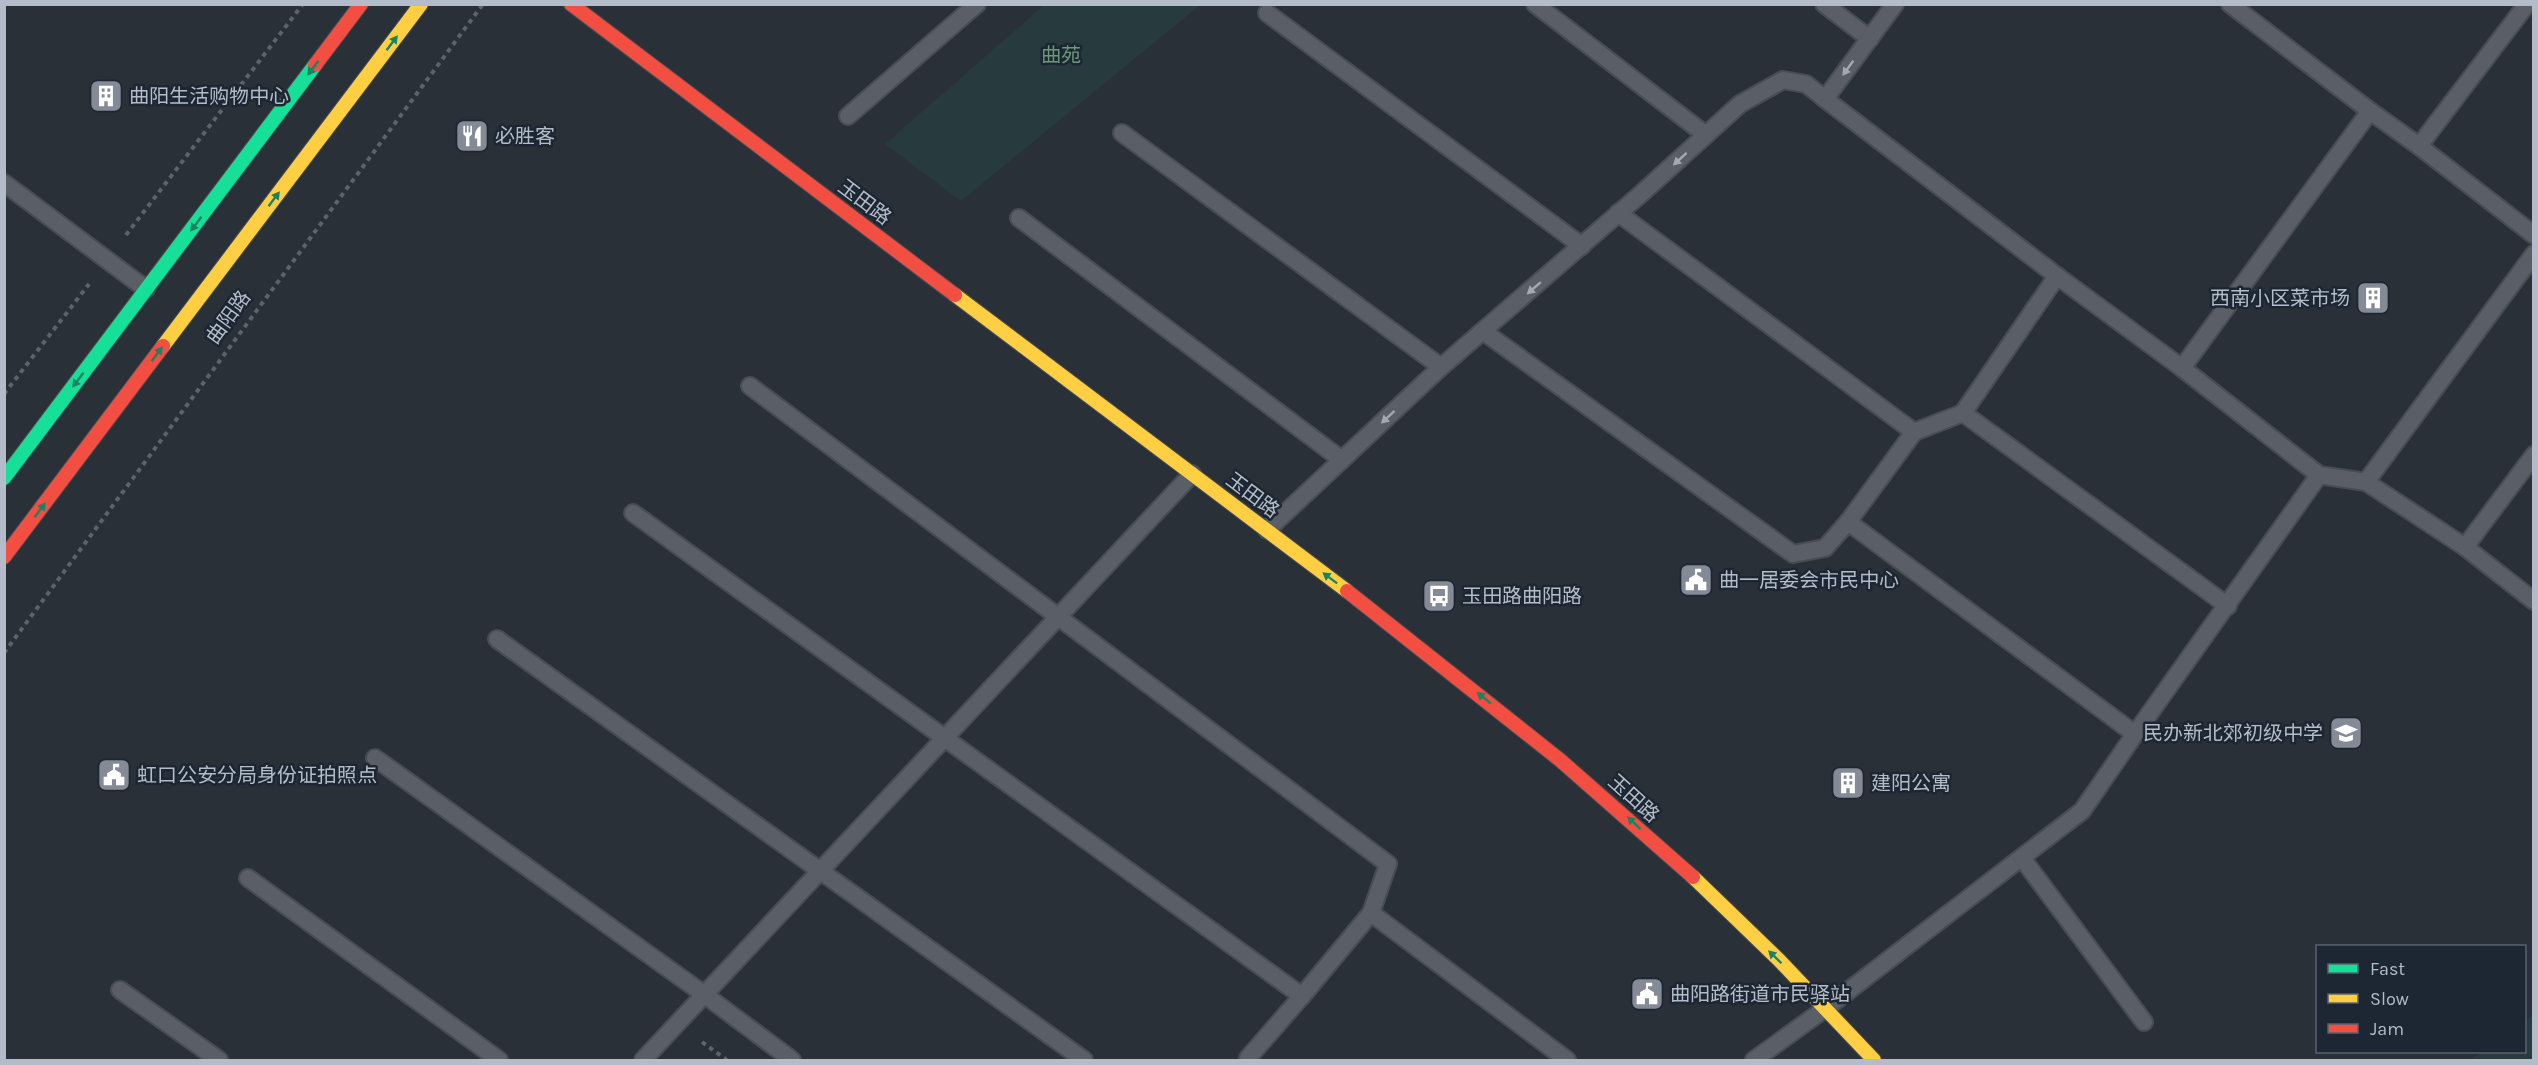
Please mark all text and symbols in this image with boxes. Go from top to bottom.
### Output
one-way arrow [385,35,397,50]
park label: 曲苑 [1041,44,1081,67]
one-way arrow [307,60,319,76]
one-way arrow [1842,60,1854,76]
building icon: 曲阳生活购物中心 [88,78,124,114]
place label: 曲阳生活购物中心 [129,85,289,108]
restaurant icon: 必胜客 [454,118,490,154]
place label: 必胜客 [495,125,555,148]
one-way arrow [1673,152,1688,165]
street label: 玉田路 [834,175,896,230]
one-way arrow [268,191,280,206]
one-way arrow [190,216,202,231]
building icon: 西南小区菜市场 [2355,280,2391,316]
one-way arrow [1527,281,1542,294]
street label: 曲阳路 [201,286,255,348]
place label: 西南小区菜市场 [2210,287,2350,310]
one-way arrow [151,347,163,363]
one-way arrow [73,372,85,387]
one-way arrow [1381,410,1396,423]
street label: 玉田路 [1222,468,1284,523]
one-way arrow [33,502,46,518]
public building icon: 曲一居委会市民中心 [1678,562,1714,598]
place label: 曲一居委会市民中心 [1719,569,1899,592]
one-way arrow [1323,573,1338,585]
bus stop icon: 玉田路曲阳路 [1421,578,1457,614]
place label: 玉田路曲阳路 [1462,585,1582,608]
one-way arrow [1476,692,1492,705]
school or university icon: 民办新北郊初级中学 [2328,715,2364,751]
place label: 民办新北郊初级中学 [2143,722,2323,745]
public building icon: 虹口公安分局身份证拍照点 [96,757,132,793]
place label: 虹口公安分局身份证拍照点 [137,764,377,787]
building icon: 建阳公寓 [1830,765,1866,801]
street label: 玉田路 [1604,770,1664,827]
place label: 建阳公寓 [1871,772,1951,795]
one-way arrow [1626,816,1641,830]
legend [2316,945,2526,1053]
one-way arrow [1769,951,1783,965]
text: Fast [2370,958,2405,980]
public building icon: 曲阳路街道市民驿站 [1629,976,1665,1012]
place label: 曲阳路街道市民驿站 [1670,983,1850,1006]
text: Slow [2370,988,2409,1010]
text: Jam [2370,1018,2404,1040]

